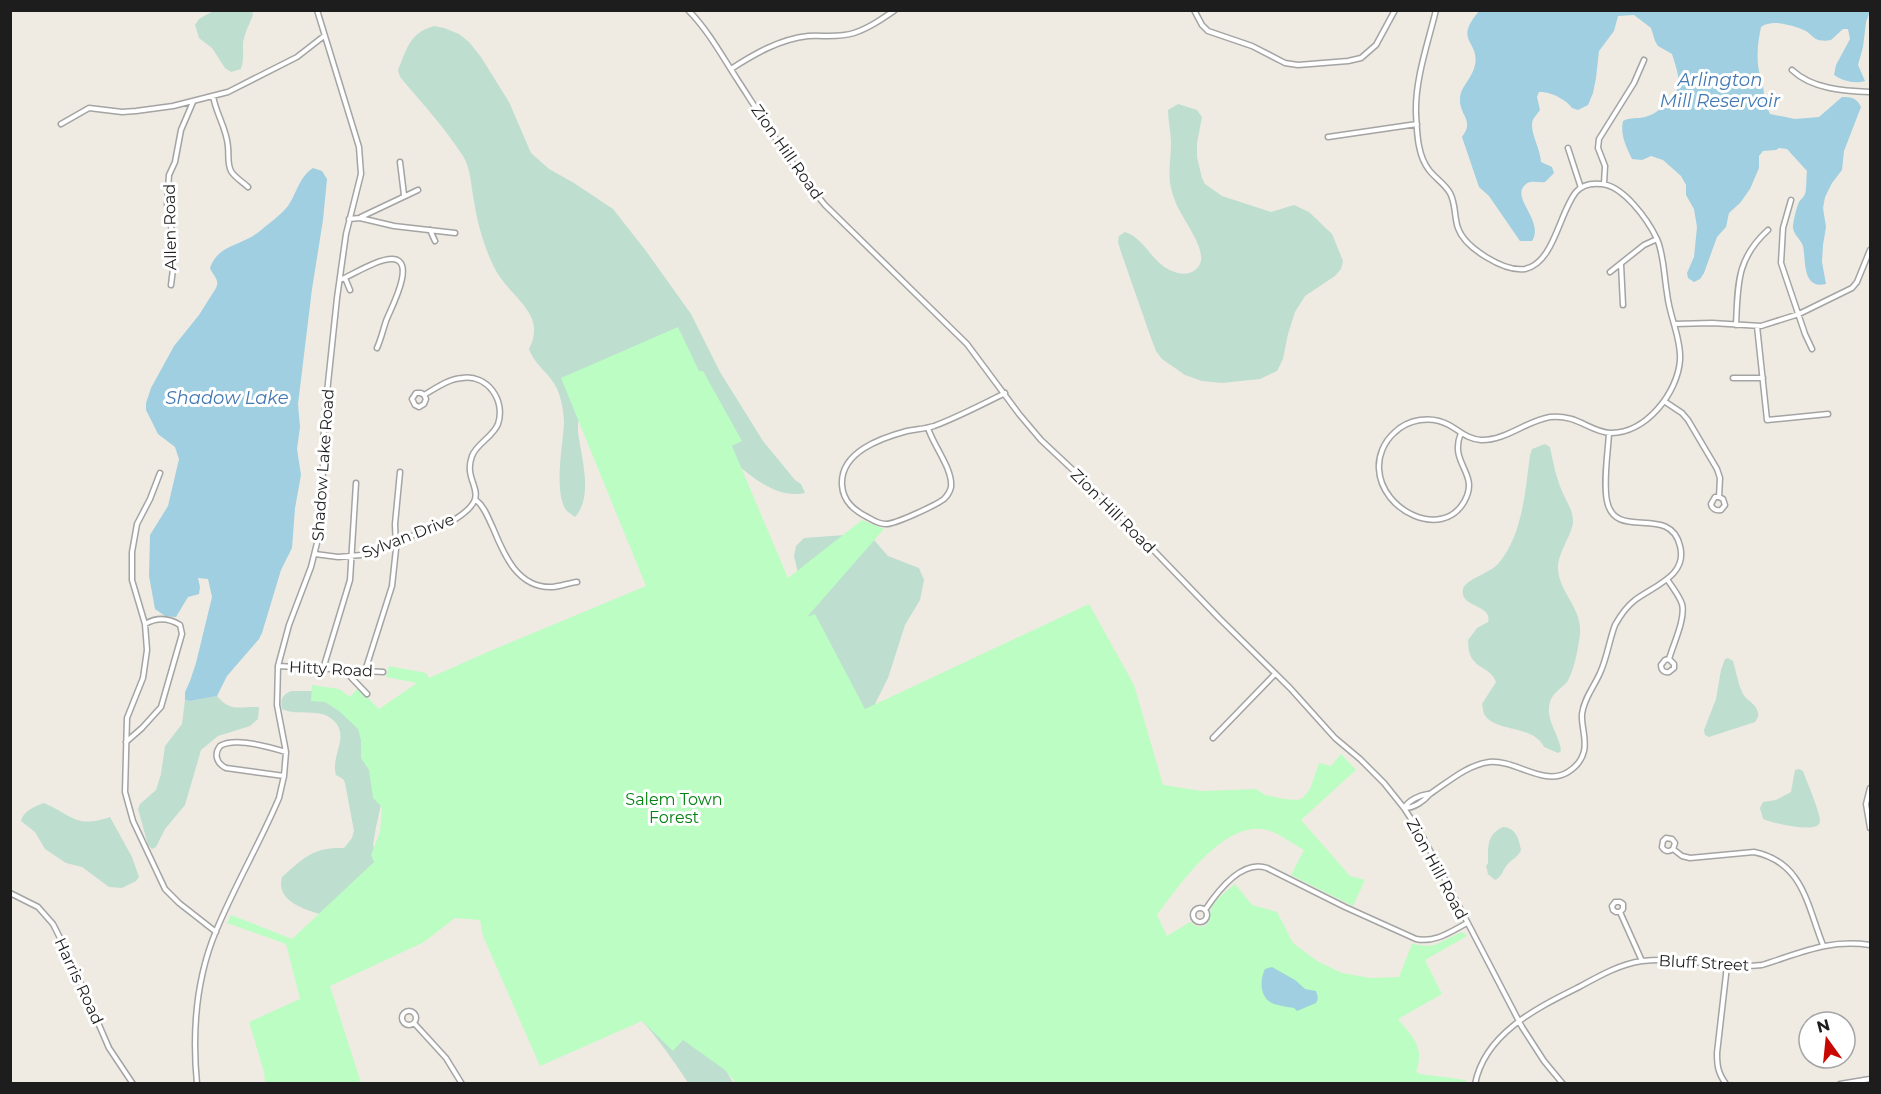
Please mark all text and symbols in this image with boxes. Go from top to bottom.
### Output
water label: Arlington Mill Reservoir [1660,69,1781,112]
street label: Zion Hill Road [747,101,827,203]
street label: Allen Road [160,184,180,270]
water label: Shadow Lake [165,387,289,409]
street label: Shadow Lake Road [308,388,338,542]
street label: Zion Hill Road [1067,465,1159,557]
street label: Sylvan Drive [359,510,457,562]
street label: Hitty Road [289,657,373,681]
park label: Salem Town Forest [625,790,723,827]
street label: Zion Hill Road [1402,815,1472,923]
street label: Harris Road [51,935,107,1027]
street label: Bluff Street [1658,951,1750,975]
north arrow [1797,1010,1857,1070]
text: N [1815,1015,1832,1037]

